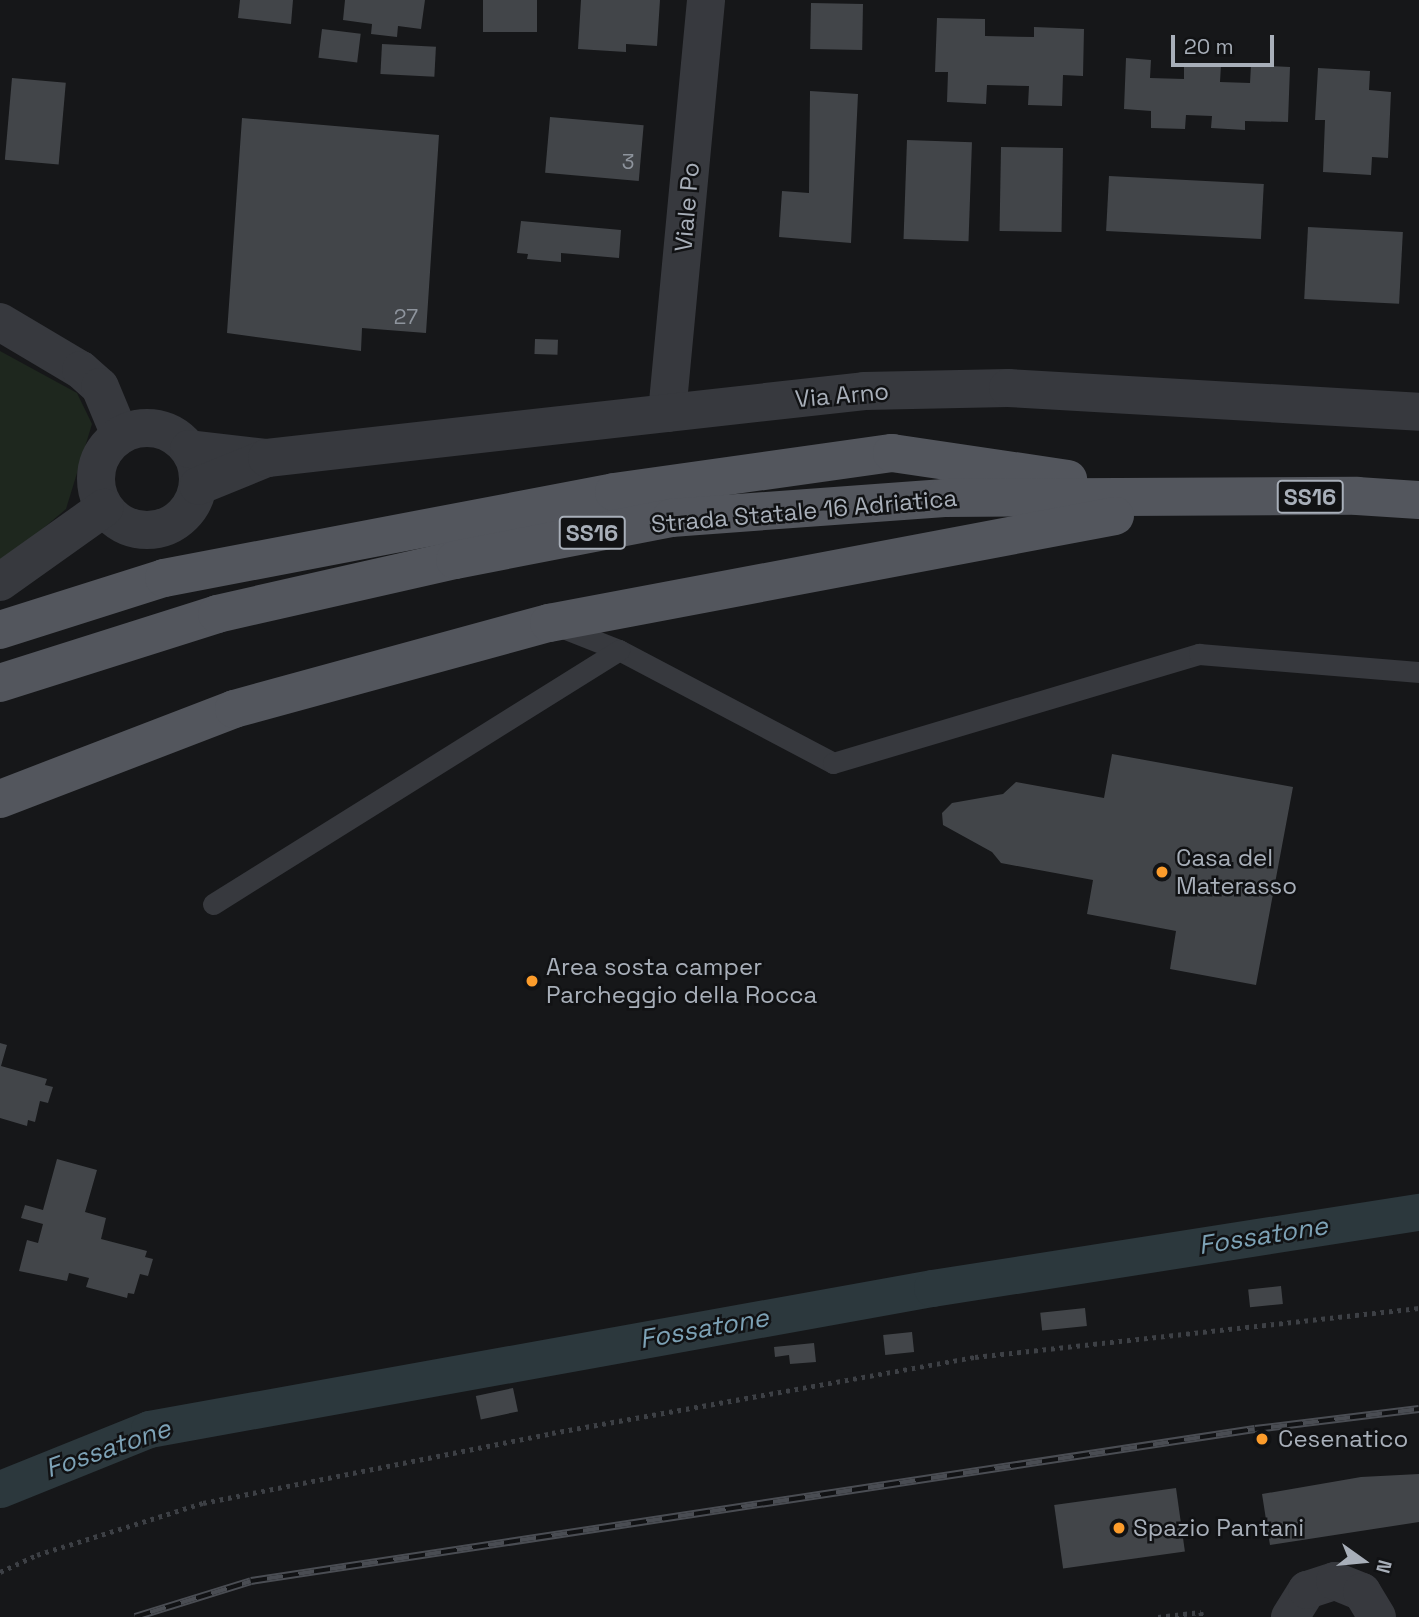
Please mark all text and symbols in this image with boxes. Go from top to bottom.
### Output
scale bar [1174,21,1277,65]
text: 20 m [1184,33,1234,60]
house number: 3 [622,149,634,175]
street label: Viale Po [669,161,705,253]
house number: 27 [394,304,418,330]
street label: Via Arno [794,377,890,413]
road number: SS16 [1277,477,1343,516]
street label: Strada Statale 16 Adriatica [650,483,958,539]
road number: SS16 [559,513,625,552]
place label: Casa del Materasso [1176,844,1297,900]
marker: Casa del Materasso [1154,864,1170,880]
place label: Area sosta camper Parcheggio della Rocca [546,953,817,1009]
marker: Area sosta camper Parcheggio della Rocca [524,973,540,989]
water label: Fossatone [1196,1210,1330,1262]
water label: Fossatone [637,1302,771,1356]
water label: Fossatone [41,1413,175,1485]
place label: Cesenatico [1278,1425,1408,1453]
marker: Cesenatico [1252,1429,1272,1449]
place label: Spazio Pantani [1133,1514,1304,1542]
marker: Spazio Pantani [1111,1520,1127,1536]
north arrow [1328,1526,1398,1596]
text: N [1370,1557,1397,1576]

